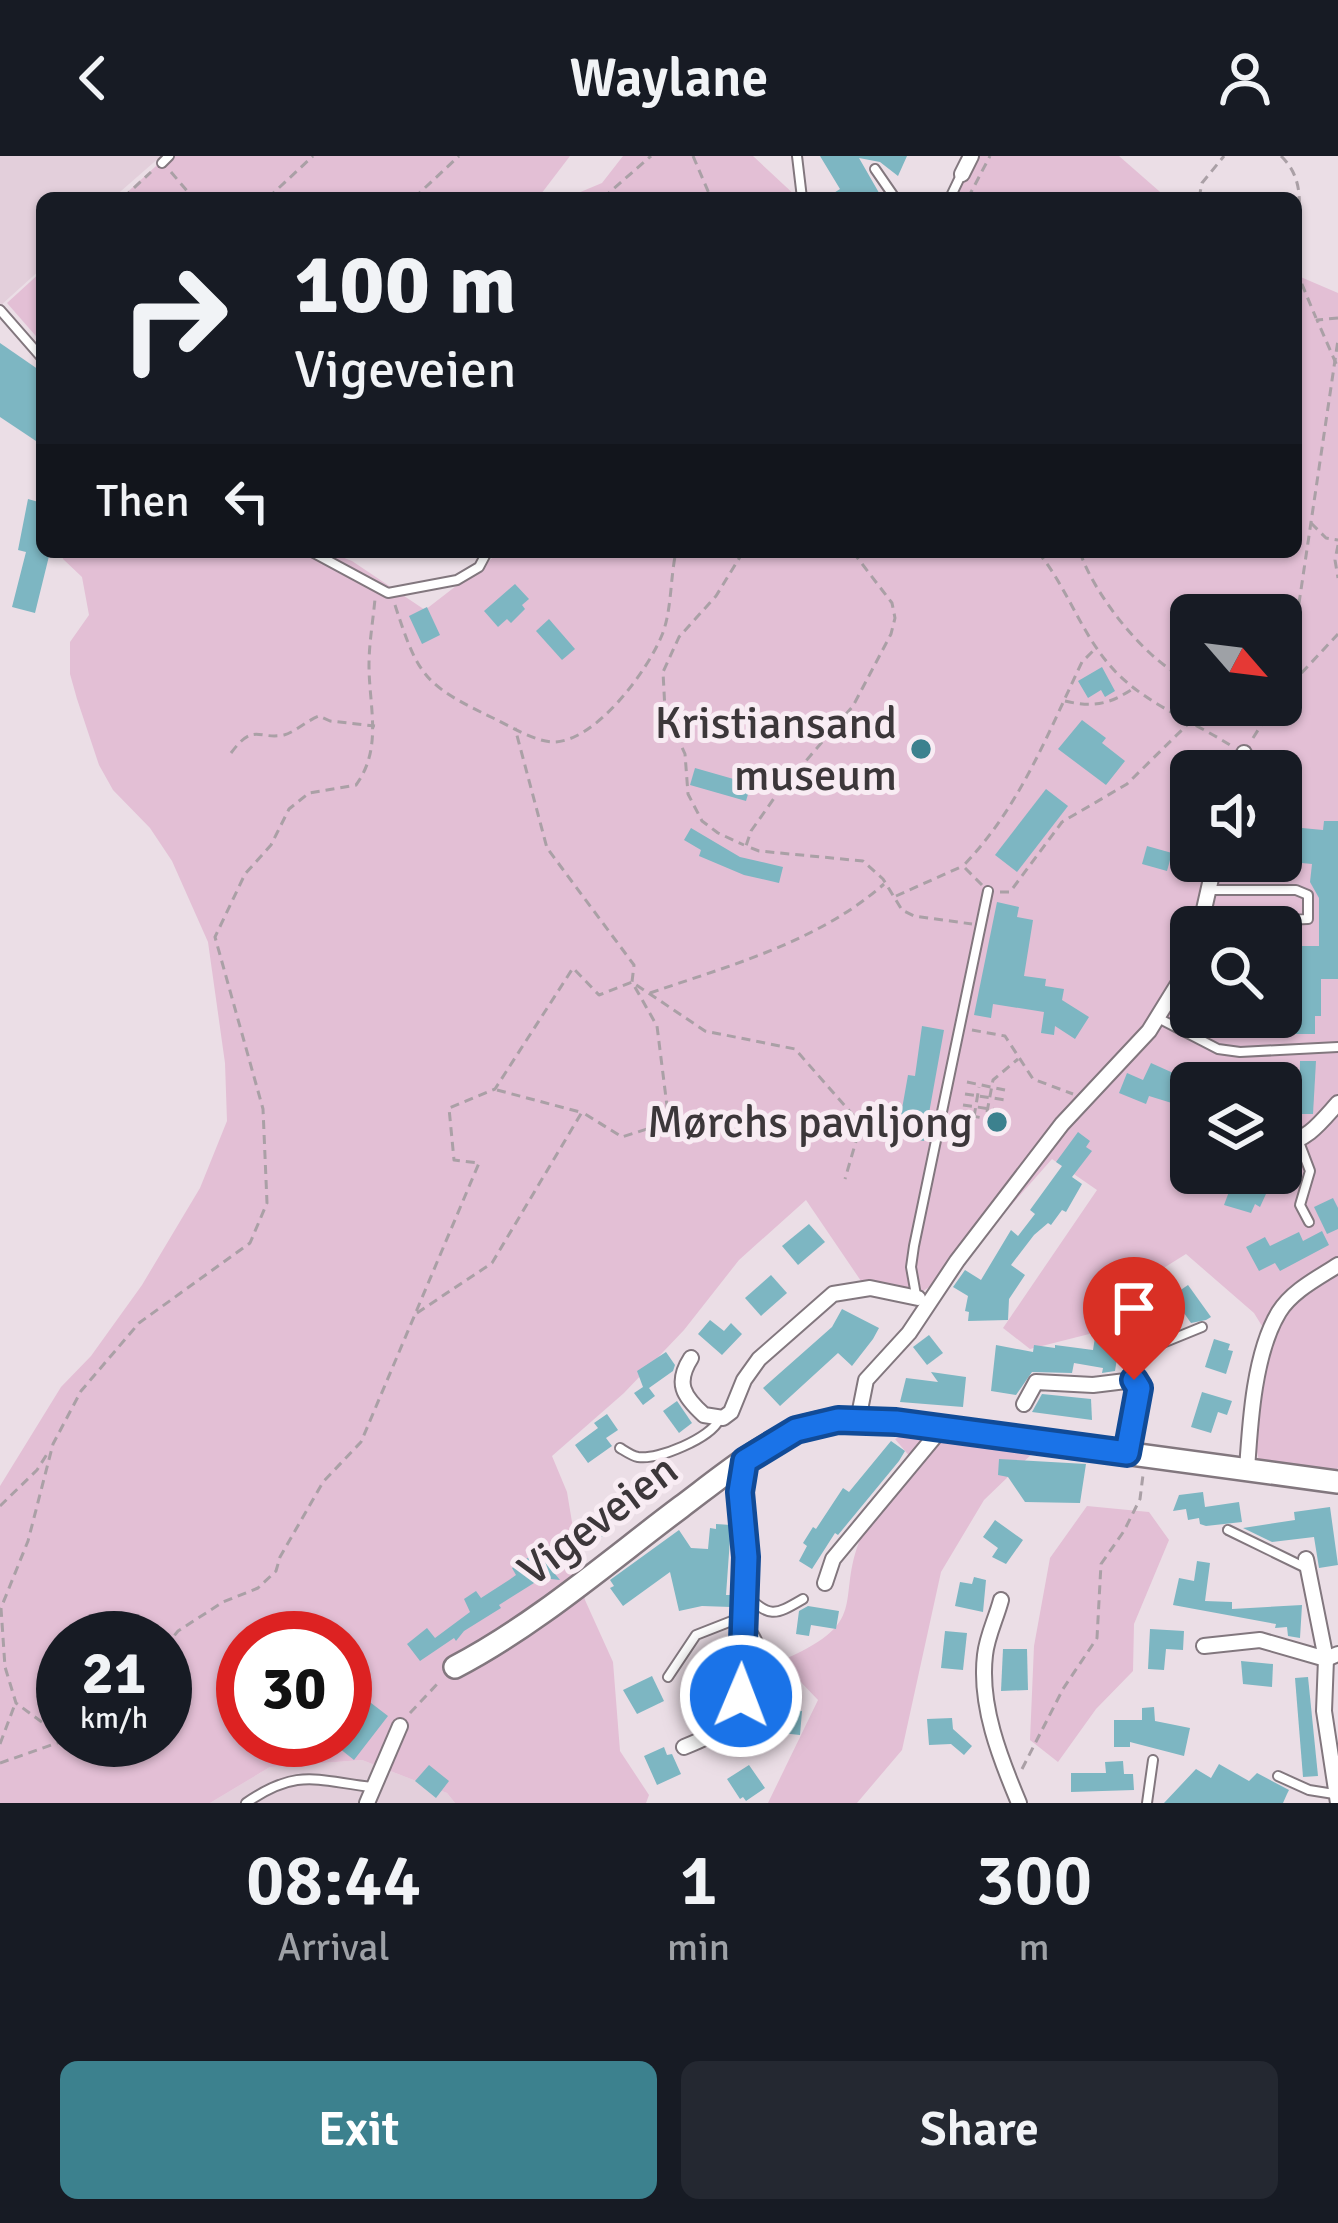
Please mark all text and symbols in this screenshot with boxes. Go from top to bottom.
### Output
icon: back [60,45,126,111]
text: Waylane [569,45,769,112]
icon: person [1212,45,1278,111]
text: 100 m [294,233,516,337]
icon: right [96,240,252,396]
text: Vigeveien [294,336,517,403]
icon: left [214,468,280,534]
text: Then [96,474,190,529]
north arrow [1170,594,1302,726]
map controls [1170,594,1302,1194]
place label: Kristiansand museum [654,696,897,803]
marker: Kristiansand museum [908,736,934,762]
button: sound [1170,750,1302,882]
button: search [1170,906,1302,1038]
button: layers [1170,1062,1302,1194]
place label: Mørchs paviljong [647,1095,973,1150]
marker: Mørchs paviljong [984,1109,1010,1135]
pin [1083,1257,1185,1380]
icon: arrive [1101,1275,1167,1341]
street label: Vigeveien [507,1442,689,1598]
speed limit sign: 30 [216,1611,372,1767]
position arrow [678,1633,804,1759]
text: 21 [82,1637,146,1711]
text: km/h [80,1700,148,1737]
text: 08:44 [246,1836,421,1925]
text: 1 [679,1836,718,1925]
text: 300 [976,1836,1092,1925]
text: Arrival [277,1923,390,1971]
text: min [667,1923,730,1971]
text: m [1018,1923,1050,1971]
button: Exit [60,2061,657,2199]
button: Share [681,2061,1278,2199]

